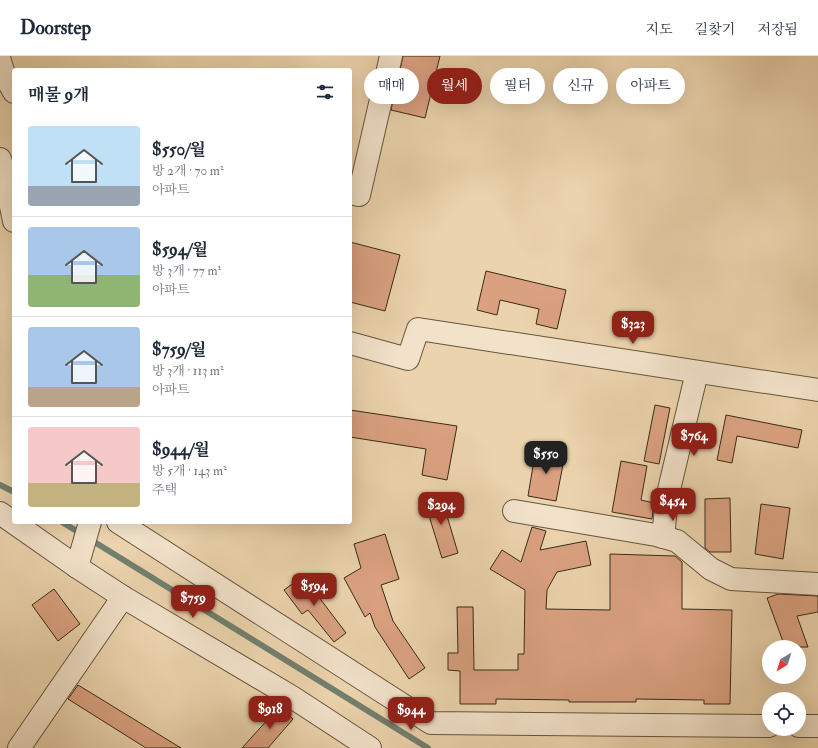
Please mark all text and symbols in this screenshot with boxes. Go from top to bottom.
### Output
text: Doorstep [20,16,91,40]
text: 지도 [646,21,673,38]
text: 길찾기 [695,21,735,38]
text: 저장됨 [757,21,798,38]
chip: 매매 [364,68,419,104]
chip: 월세 [427,68,482,104]
chip: 필터 [490,68,545,104]
chip: 신규 [553,68,608,104]
chip: 아파트 [616,68,685,104]
icon: filters [314,81,336,103]
text: 매물 9개 [28,84,90,105]
text: $550/월 [152,139,206,160]
icon: home [60,142,108,190]
text: 방 2개 · 70 m² [152,163,224,179]
text: 아파트 [152,182,190,198]
text: $594/월 [152,239,208,260]
icon: home [60,243,108,291]
text: 방 3개 · 77 m² [152,263,221,279]
text: 아파트 [152,282,190,298]
pin: $323 [609,311,657,345]
text: $323 [621,316,645,332]
text: $759/월 [152,339,206,360]
icon: home [60,343,108,391]
text: 방 3개 · 113 m² [152,363,224,379]
text: 아파트 [152,382,190,398]
pin: $764 [670,423,718,457]
text: $764 [681,428,707,444]
text: $944/월 [152,439,210,460]
pin: $550 [522,441,570,475]
icon: home [60,443,108,491]
text: $550 [533,446,559,462]
text: 방 5개 · 143 m² [152,463,227,479]
text: 주택 [152,482,177,498]
pin: $454 [649,488,697,522]
pin: $294 [417,492,465,526]
text: $454 [660,493,686,509]
text: $294 [427,497,455,513]
pin: $594 [290,573,338,607]
text: $594 [301,578,327,594]
pin: $759 [169,585,217,619]
text: $759 [180,590,206,606]
north arrow [762,640,806,684]
map controls [762,640,806,736]
button: locate [762,692,806,736]
pin: $918 [246,696,294,730]
pin: $944 [387,697,435,731]
text: $918 [258,701,282,717]
text: $944 [397,702,425,718]

